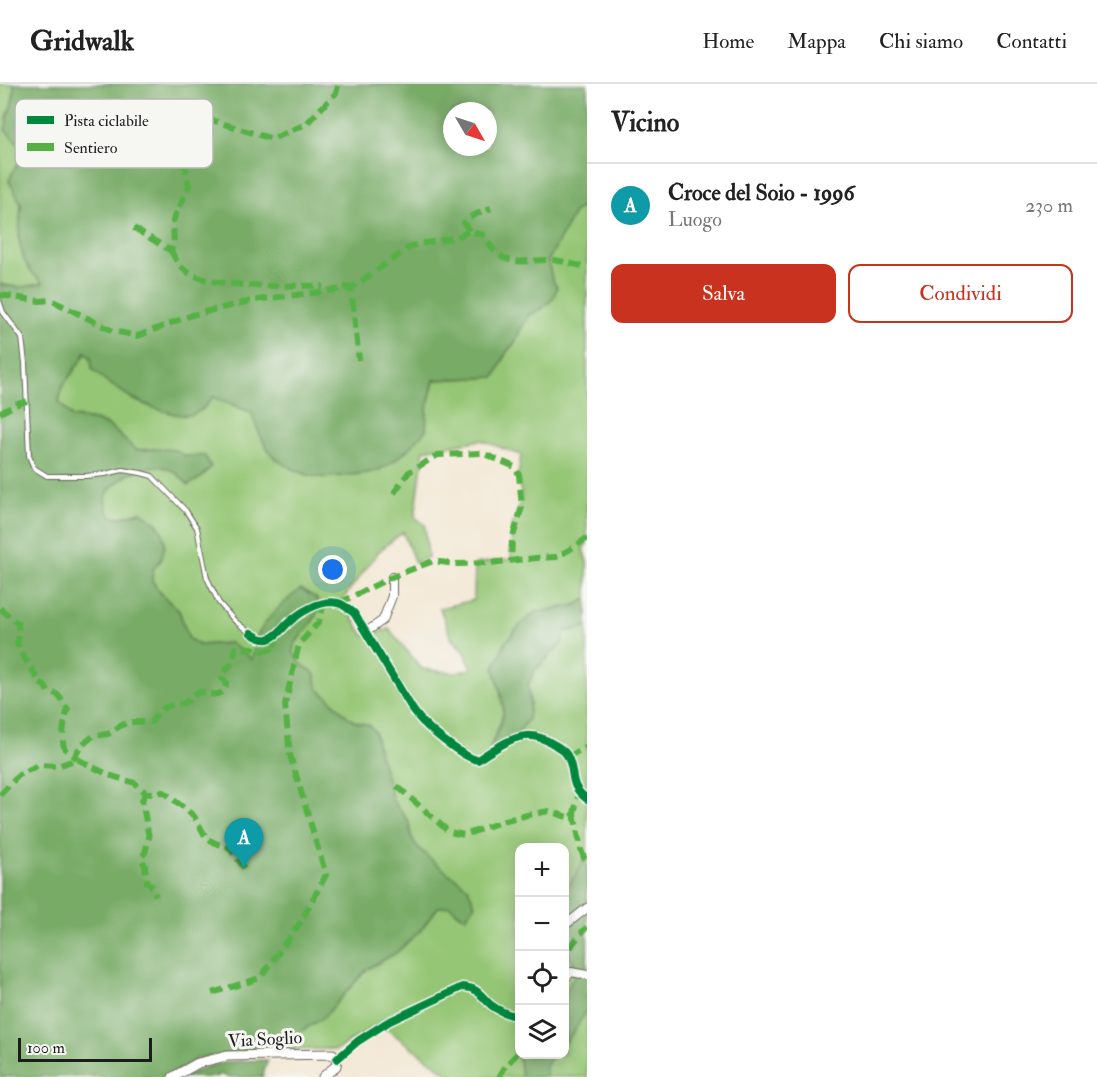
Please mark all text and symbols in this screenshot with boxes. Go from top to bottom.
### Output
text: Gridwalk [30,24,134,59]
text: Home [702,28,754,55]
text: Mappa [787,28,846,55]
text: Chi siamo [879,28,963,55]
text: Contatti [996,28,1067,55]
legend [15,99,213,168]
north arrow [443,102,497,156]
text: Vicino [611,107,679,139]
text: Pista ciclabile [64,111,149,131]
text: Sentiero [64,138,118,158]
text: Croce del Soio - 1996 [668,179,855,207]
text: A [624,193,637,218]
text: 230 m [1025,193,1073,218]
text: Luogo [668,207,722,232]
button: Salva [611,264,836,323]
button: Condividi [848,264,1073,323]
your location [318,555,347,584]
pin: A [224,818,264,868]
map controls [515,843,569,1059]
button: + [515,843,569,897]
button: − [515,897,569,951]
button: locate [515,951,569,1005]
button: layers [515,1005,569,1059]
street label: Via Soglio [227,1026,303,1053]
scale bar [18,1035,152,1062]
text: 100 m [27,1038,65,1058]

